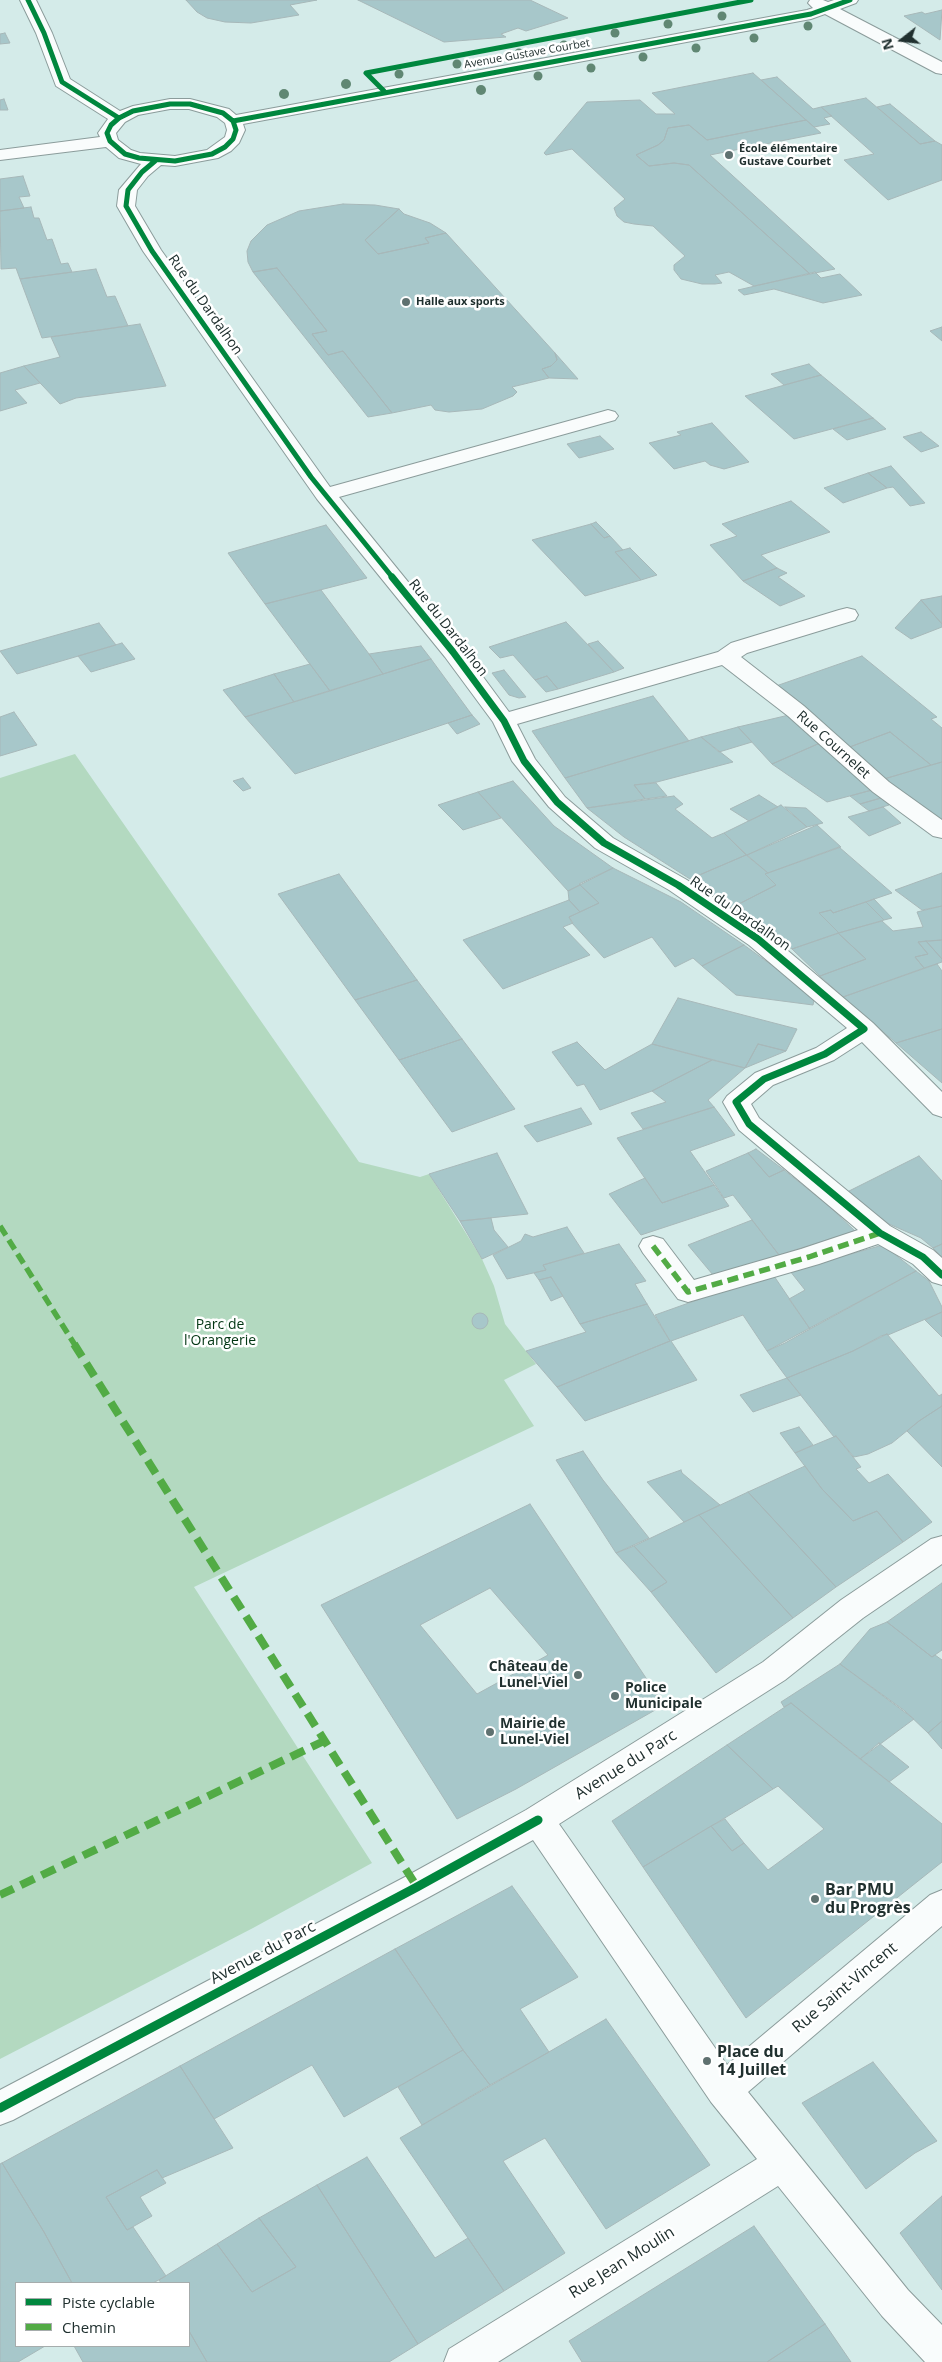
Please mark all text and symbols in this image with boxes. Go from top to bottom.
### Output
north arrow [877,15,927,65]
street label: Avenue Gustave Courbet [463,36,591,72]
text: N [876,36,898,52]
place label: École élémentaire Gustave Courbet [739,142,837,168]
marker: École élémentaire Gustave Courbet [723,149,735,161]
street label: Rue du Dardalhon [164,252,246,358]
place label: Halle aux sports [416,295,505,309]
marker: Halle aux sports [400,296,412,308]
street label: Rue du Dardalhon [405,576,491,680]
street label: Rue Cournelet [793,708,873,782]
street label: Rue du Dardalhon [687,873,793,955]
park label: Parc de l'Orangerie [184,1317,256,1350]
place label: Château de Lunel-Viel [489,1659,568,1691]
marker: Château de Lunel-Viel [572,1669,584,1681]
place label: Police Municipale [625,1680,702,1712]
marker: Police Municipale [609,1690,621,1702]
place label: Mairie de Lunel-Viel [500,1716,569,1748]
marker: Mairie de Lunel-Viel [484,1726,496,1738]
street label: Avenue du Parc [572,1726,680,1804]
place label: Bar PMU du Progrès [825,1880,911,1918]
marker: Bar PMU du Progrès [809,1893,821,1905]
street label: Avenue du Parc [207,1917,319,1989]
street label: Rue Saint-Vincent [789,1939,901,2037]
place label: Place du 14 Juillet [717,2042,786,2080]
marker: Place du 14 Juillet [701,2055,713,2067]
street label: Rue Jean Moulin [566,2223,678,2303]
legend [15,2282,190,2347]
text: Piste cyclable [62,2292,155,2312]
text: Chemin [62,2317,116,2337]

